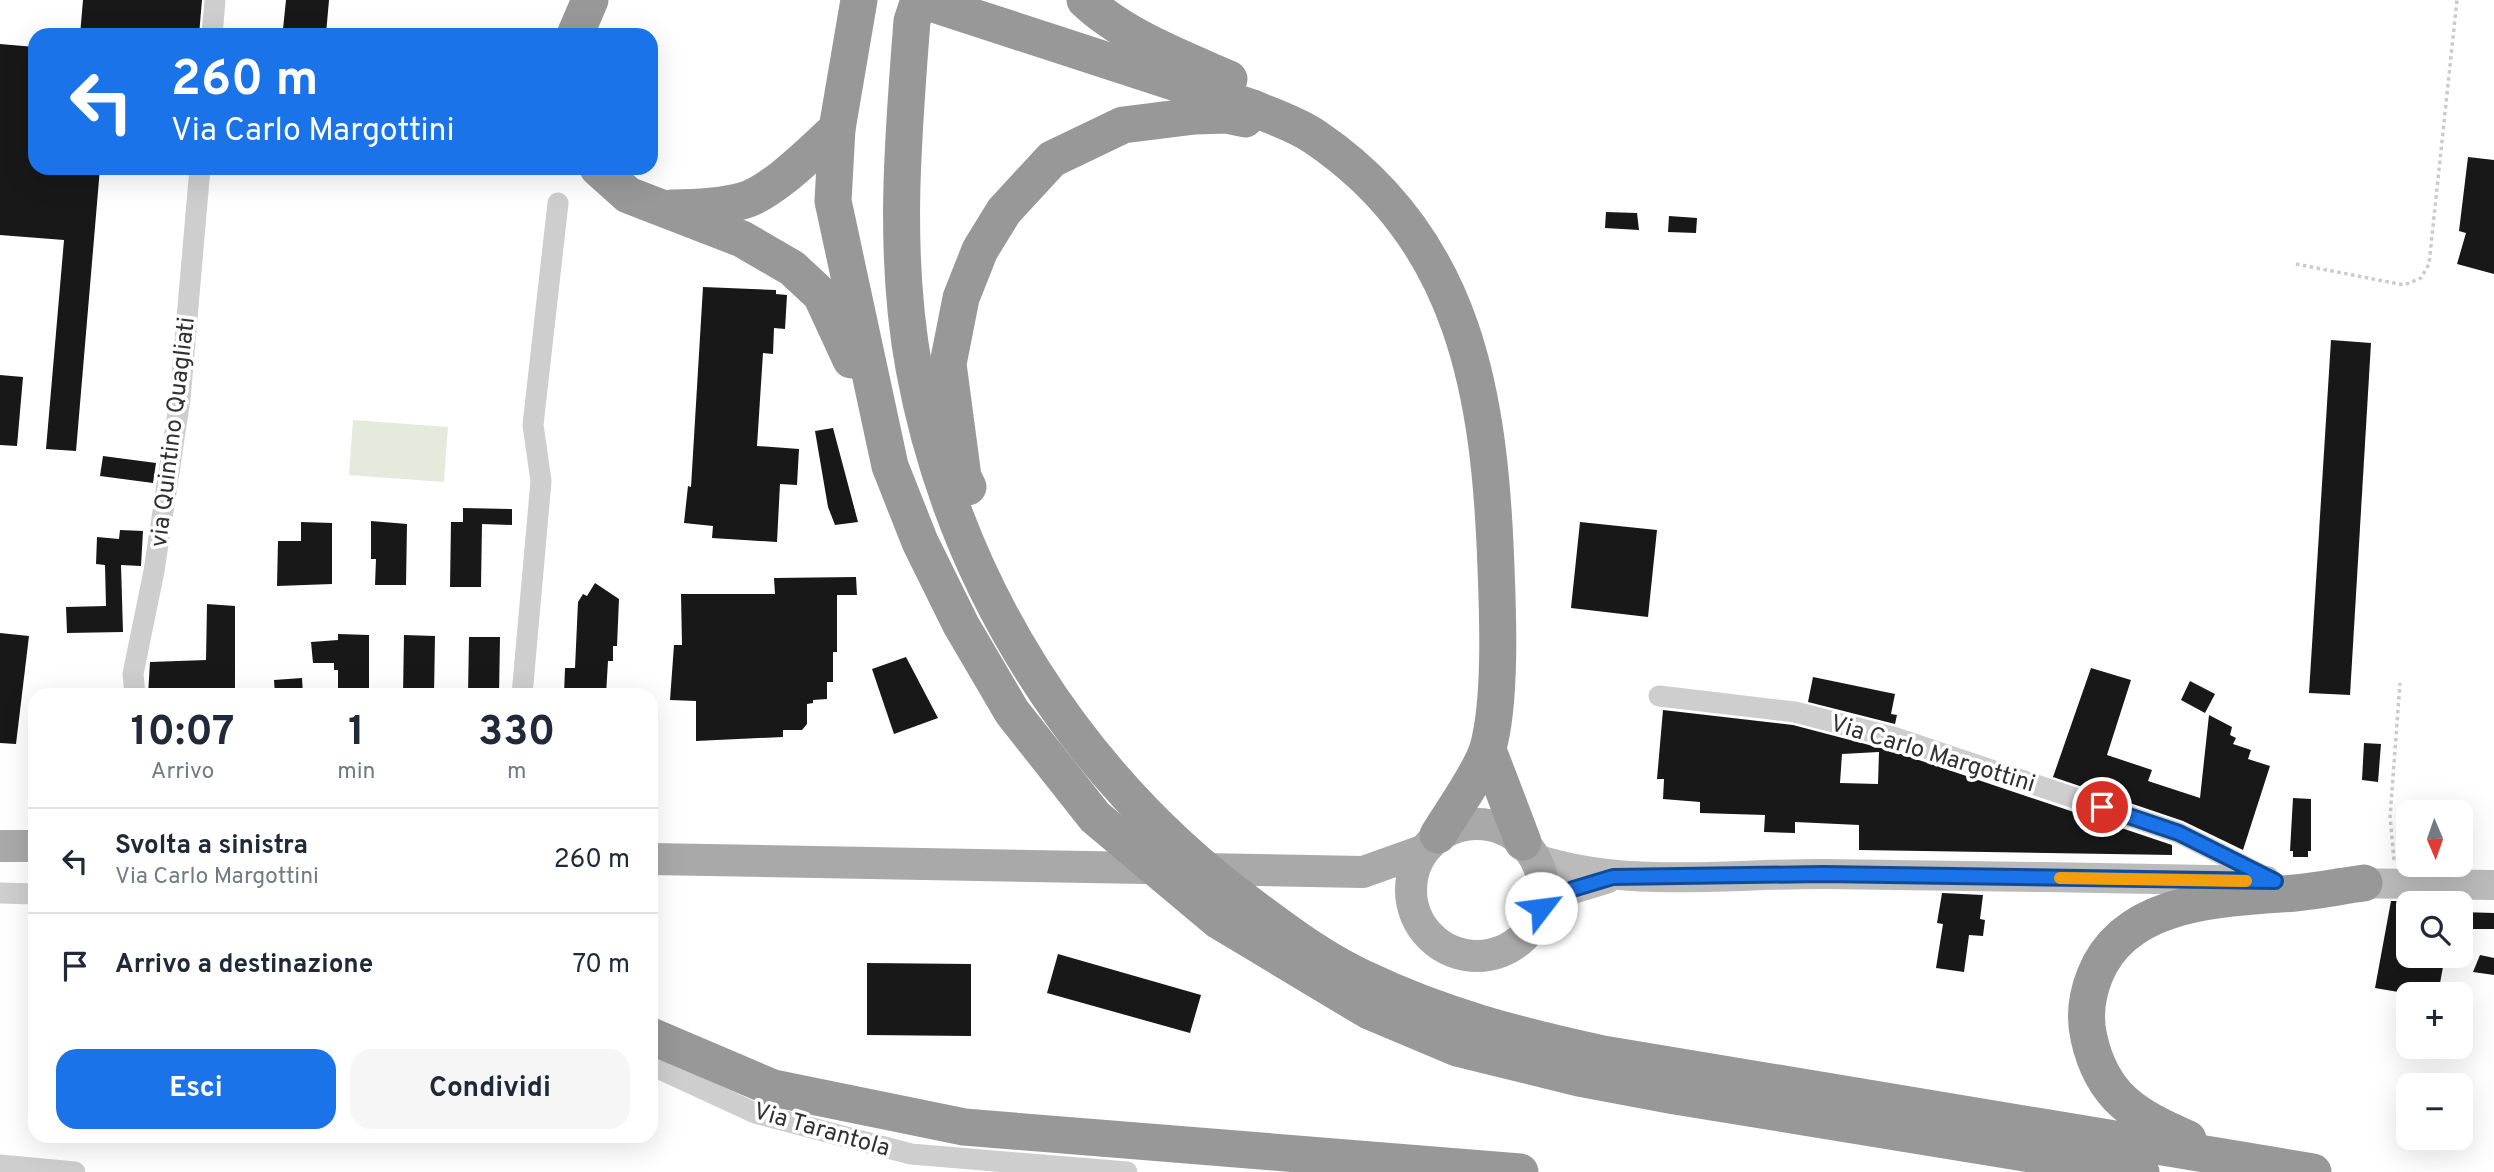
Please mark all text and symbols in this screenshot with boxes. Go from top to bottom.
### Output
text: 260 m [171,51,318,113]
icon: left [56,56,147,147]
text: Via Carlo Margottini [171,112,455,152]
street label: via Quintino Quagliati [145,315,203,549]
text: 10:07 [131,707,235,760]
text: 1 [348,707,365,760]
text: 330 [478,707,555,760]
street label: Via Carlo Margottini [1826,709,2039,800]
text: Arrivo [151,758,214,787]
text: min [337,758,375,787]
text: m [507,758,526,787]
pin [2072,777,2132,837]
icon: arrive [2083,788,2121,826]
north arrow [2396,800,2473,877]
map controls [2396,800,2473,1150]
text: Svolta a sinistra [115,830,308,863]
icon: left [56,842,94,880]
text: 260 m [554,844,630,877]
text: Via Carlo Margottini [115,863,319,892]
position arrow [1504,871,1578,945]
button: search [2396,891,2473,968]
icon: arrive [56,947,94,985]
text: Arrivo a destinazione [115,949,373,982]
text: 70 m [572,949,630,982]
button: + [2396,982,2473,1059]
button: Esci [56,1049,336,1129]
button: Condividi [350,1049,630,1129]
button: − [2396,1073,2473,1150]
street label: Via Tarantola [750,1097,893,1165]

